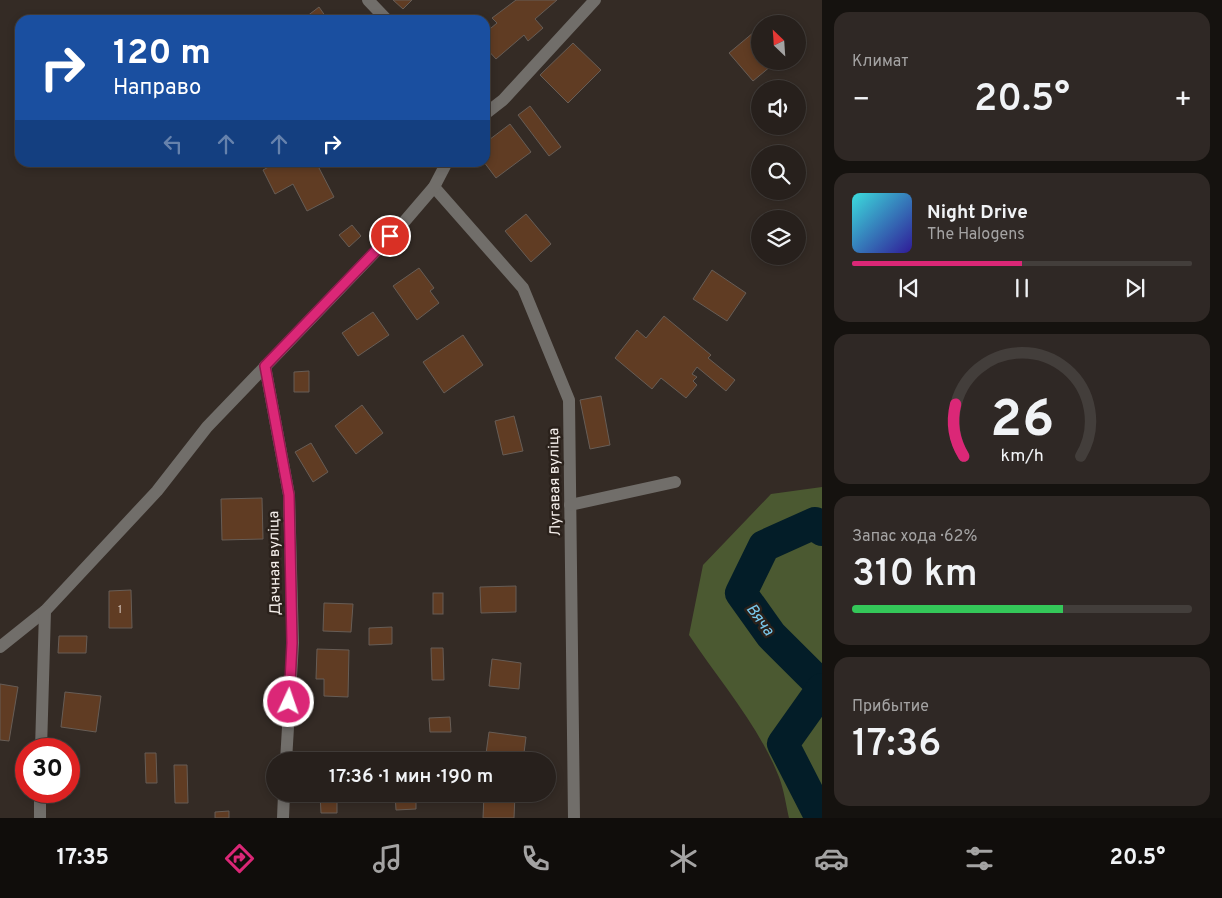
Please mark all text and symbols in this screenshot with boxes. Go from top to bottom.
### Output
north arrow [751,15,806,70]
map controls [751,15,806,265]
text: 120 m [113,32,211,76]
icon: right [30,35,95,100]
text: Климат [852,52,909,72]
text: Направо [113,75,201,102]
text: 20.5° [974,76,1070,125]
button: sound [751,80,806,135]
text: − [852,83,870,119]
text: + [1174,83,1192,119]
icon: left [159,130,187,158]
icon: ahead [212,130,240,158]
icon: ahead [265,130,293,158]
icon: right [318,130,346,158]
button: search [751,145,806,200]
text: Night Drive [927,201,1028,225]
button: layers [751,210,806,265]
pin [369,215,411,257]
icon: arrive [376,222,404,250]
text: The Halogens [927,225,1025,245]
icon: previous [895,274,923,302]
icon: pause [1008,274,1036,302]
icon: next [1121,274,1149,302]
text: 26 [990,389,1054,455]
street label: Лугавая вуліца [545,427,566,537]
text: km/h [1000,445,1044,468]
street label: Дачная вуліца [265,510,286,616]
text: Запас хода · 62% [852,527,977,547]
text: 310 km [852,551,978,600]
water label: Вяча [741,600,778,641]
house number: 1 [118,602,122,618]
position arrow [262,675,314,727]
text: Прибытие [852,697,929,717]
text: 17:36 [852,721,941,770]
speed limit sign: 30 [15,738,80,803]
text: 17:36 · 1 мин · 190 m [329,765,493,789]
icon: directions [222,841,257,876]
icon: music [370,841,405,876]
icon: phone [518,841,553,876]
icon: climate [666,841,701,876]
icon: car [814,841,849,876]
icon: filters [962,841,997,876]
text: 17:35 [56,845,109,872]
text: 20.5° [1110,845,1165,872]

